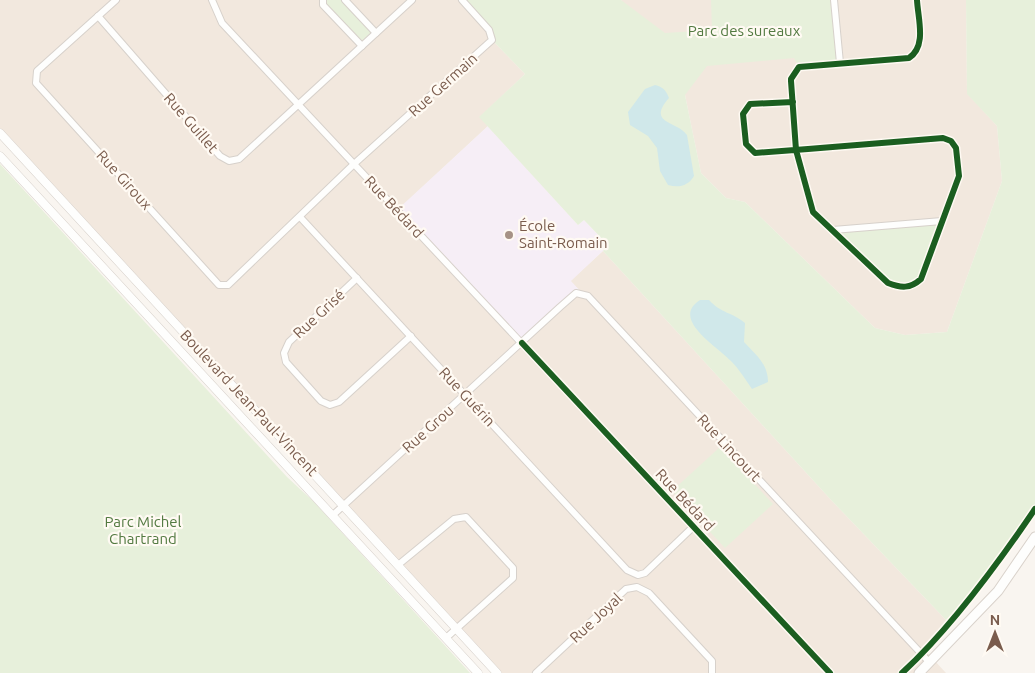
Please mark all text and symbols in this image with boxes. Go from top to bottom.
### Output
park label: Parc des sureaux [688,22,801,39]
street label: Rue Germain [405,49,480,120]
street label: Rue Guillet [161,89,222,156]
street label: Rue Giroux [93,147,156,213]
street label: Rue Bédard [361,172,427,241]
place label: École Saint-Romain [519,217,608,251]
marker: École Saint-Romain [503,229,515,241]
street label: Rue Grisé [290,286,348,342]
street label: Boulevard Jean-Paul-Vincent [177,326,322,479]
street label: Rue Guérin [436,364,499,430]
street label: Rue Grou [399,401,457,456]
street label: Rue Lincourt [694,411,765,485]
street label: Rue Bédard [652,465,718,534]
park label: Parc Michel Chartrand [104,513,182,547]
street label: Rue Joyal [566,589,625,646]
north arrow [970,608,1020,658]
text: N [990,612,1000,628]

